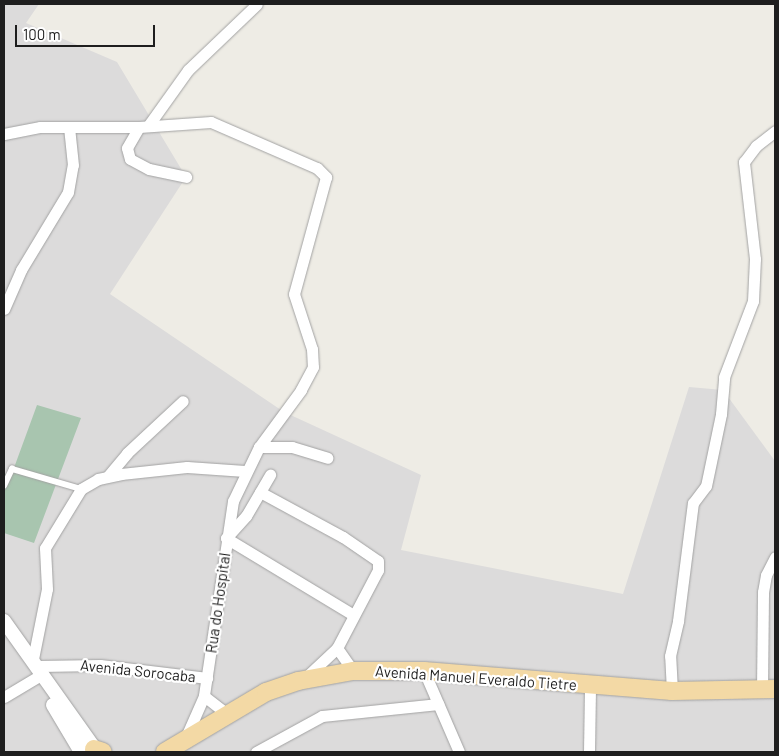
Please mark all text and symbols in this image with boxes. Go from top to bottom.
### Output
scale bar [18,15,158,47]
text: 100 m [23,25,61,43]
street label: Rua do Hospital [202,552,234,654]
street label: Avenida Sorocaba [79,656,197,686]
street label: Avenida Manuel Everaldo Tietre [375,662,577,694]

